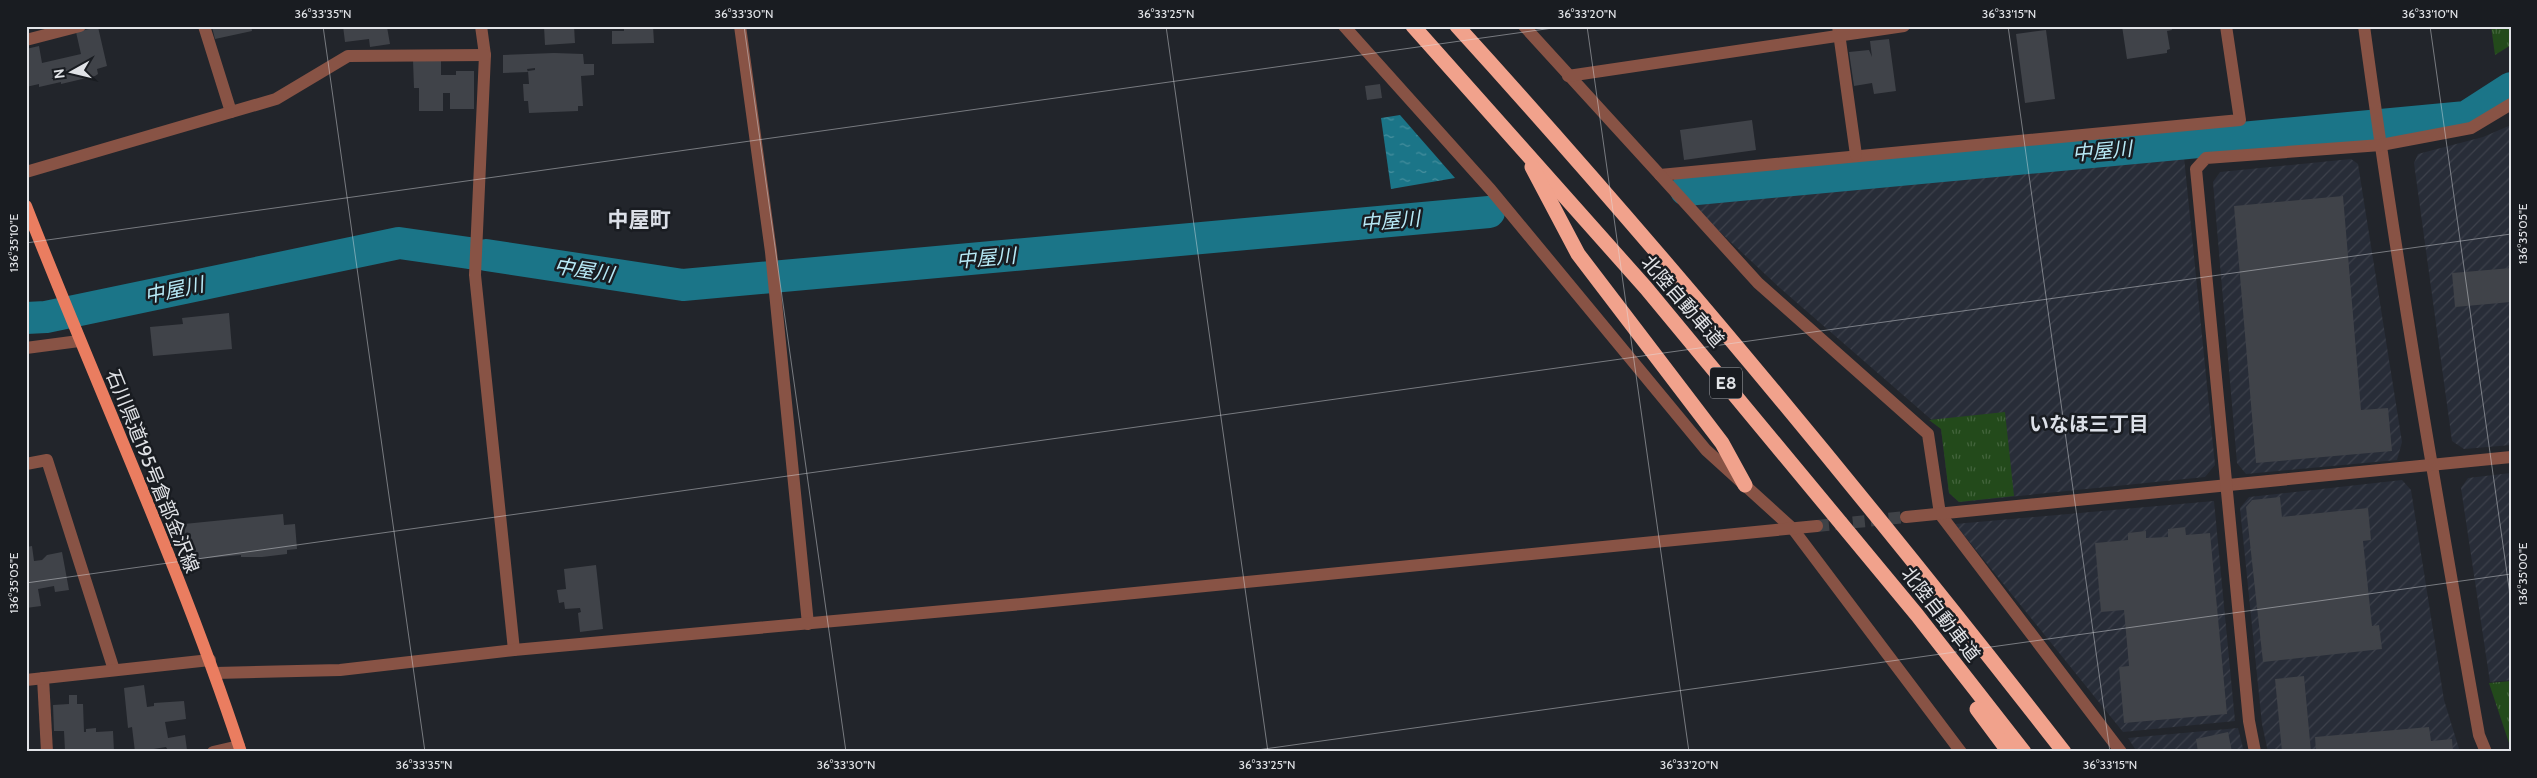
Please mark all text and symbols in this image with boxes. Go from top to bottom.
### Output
text: 36°33'35"N [294,6,352,21]
text: 36°33'30"N [715,6,773,21]
text: 36°33'25"N [1138,6,1194,21]
text: 36°33'20"N [1558,6,1616,21]
text: 36°33'15"N [1982,6,2036,21]
text: 36°33'10"N [2402,6,2458,21]
north arrow [48,48,98,98]
text: N [50,68,69,80]
water label: 中屋川 [2071,136,2135,166]
text: 136°35'05"E [2515,203,2530,265]
water label: 中屋川 [1359,206,1423,236]
district label: 中屋町 [608,207,671,232]
text: 136°35'10"E [6,213,21,272]
water label: 中屋川 [955,243,1019,273]
street label: 北陸自動車道 [1637,251,1729,352]
water label: 中屋川 [552,253,617,287]
water label: 中屋川 [142,272,208,308]
street label: 石川県道195号倉部金沢線 [101,366,204,576]
road number: E8 [1710,368,1742,398]
district label: いなほ三丁目 [2029,412,2149,436]
text: 136°35'00"E [2515,542,2530,605]
text: 136°35'05"E [6,552,21,614]
street label: 北陸自動車道 [1896,562,1985,666]
text: 36°33'35"N [395,757,453,772]
text: 36°33'30"N [817,757,875,772]
text: 36°33'25"N [1239,757,1295,772]
text: 36°33'20"N [1660,757,1718,772]
text: 36°33'15"N [2083,757,2137,772]

